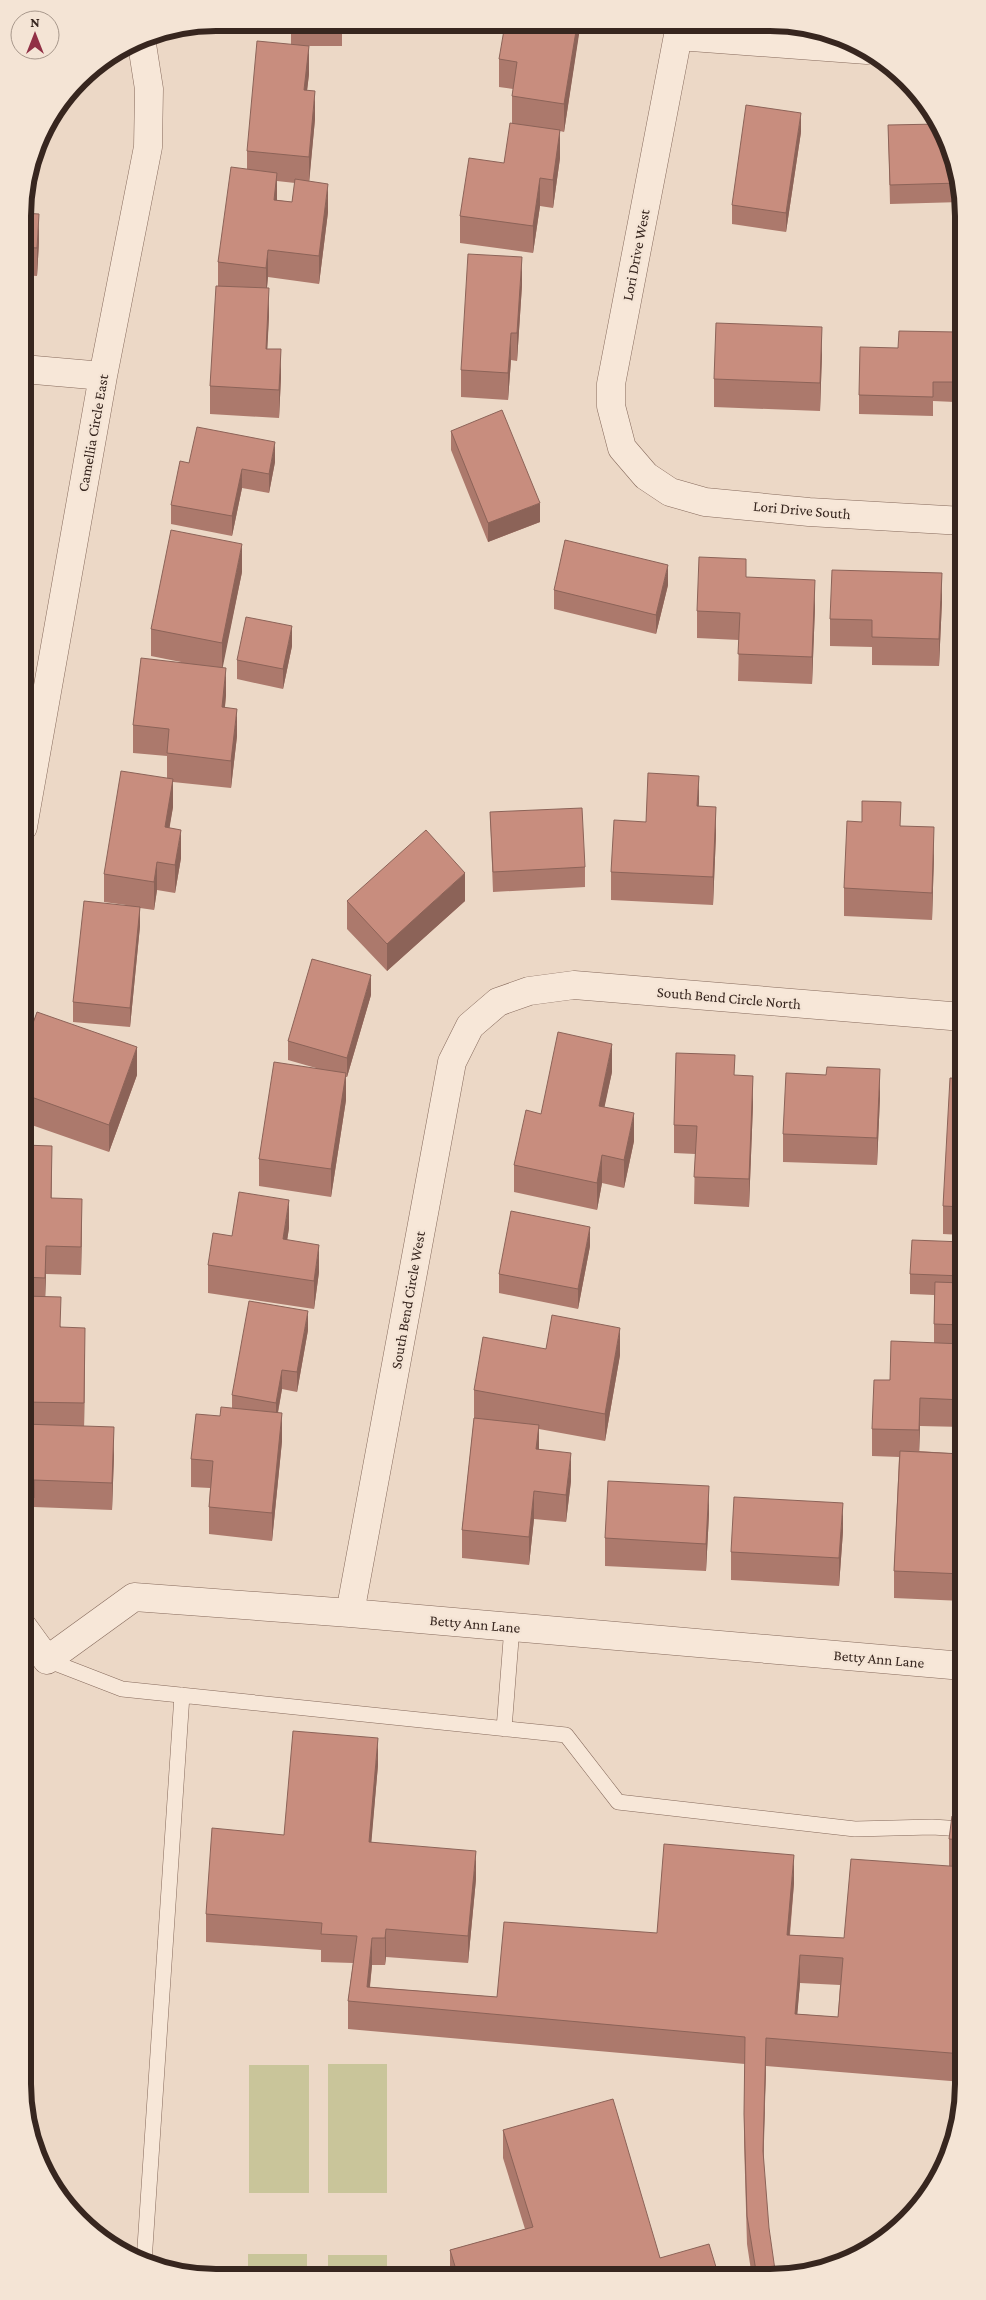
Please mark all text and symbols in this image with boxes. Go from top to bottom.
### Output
north arrow [10,10,60,60]
text: N [30,14,40,30]
street label: Lori Drive West [619,207,653,302]
street label: Camellia Circle East [75,372,111,493]
street label: Lori Drive South [753,498,851,522]
street label: South Bend Circle North [656,984,802,1012]
street label: South Bend Circle West [388,1229,428,1370]
street label: Betty Ann Lane [429,1612,521,1637]
street label: Betty Ann Lane [833,1647,925,1672]

